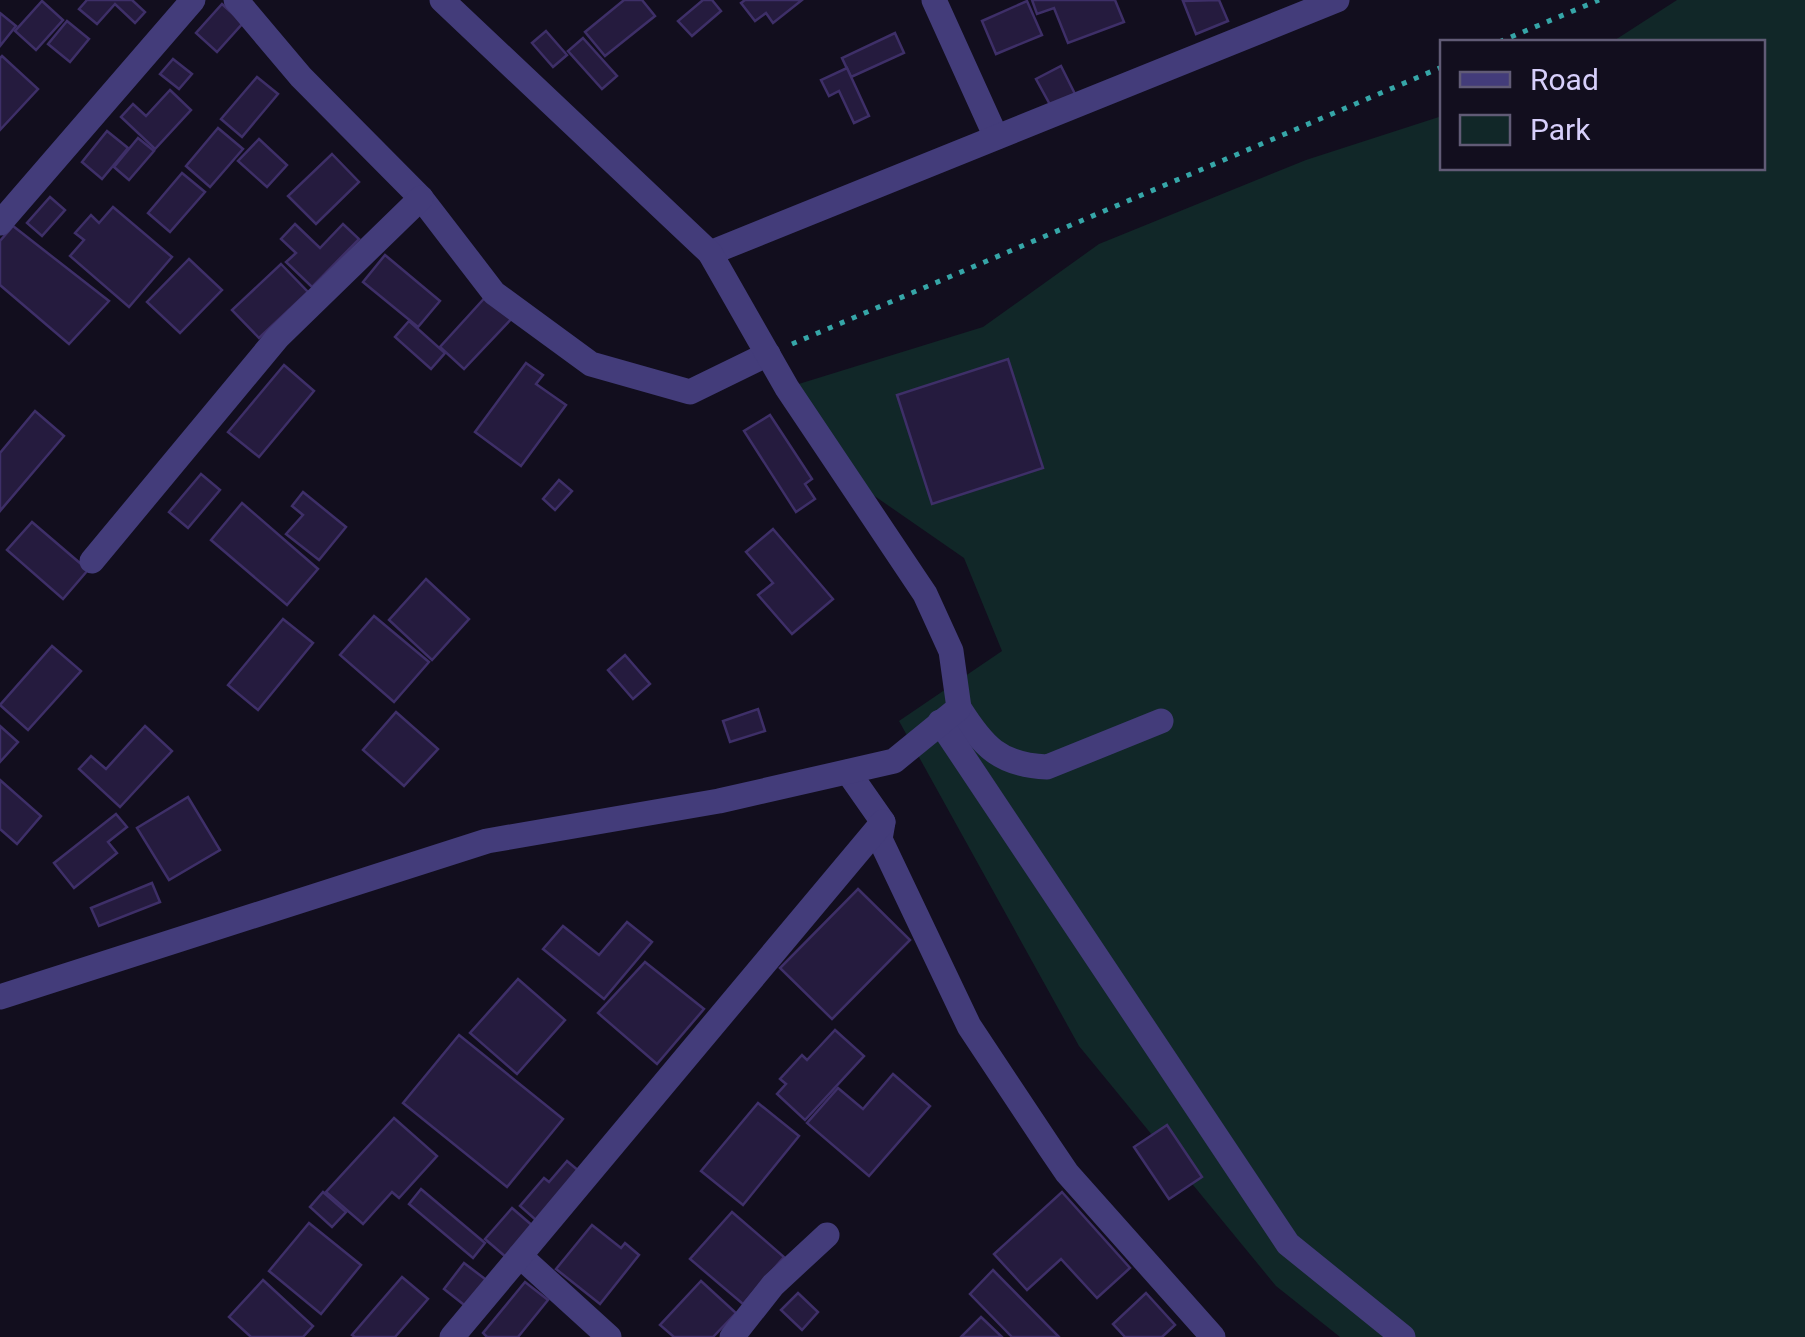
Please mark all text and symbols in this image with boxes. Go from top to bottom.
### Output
legend [1440,40,1765,170]
text: Road [1530,62,1599,97]
text: Park [1530,112,1591,147]

